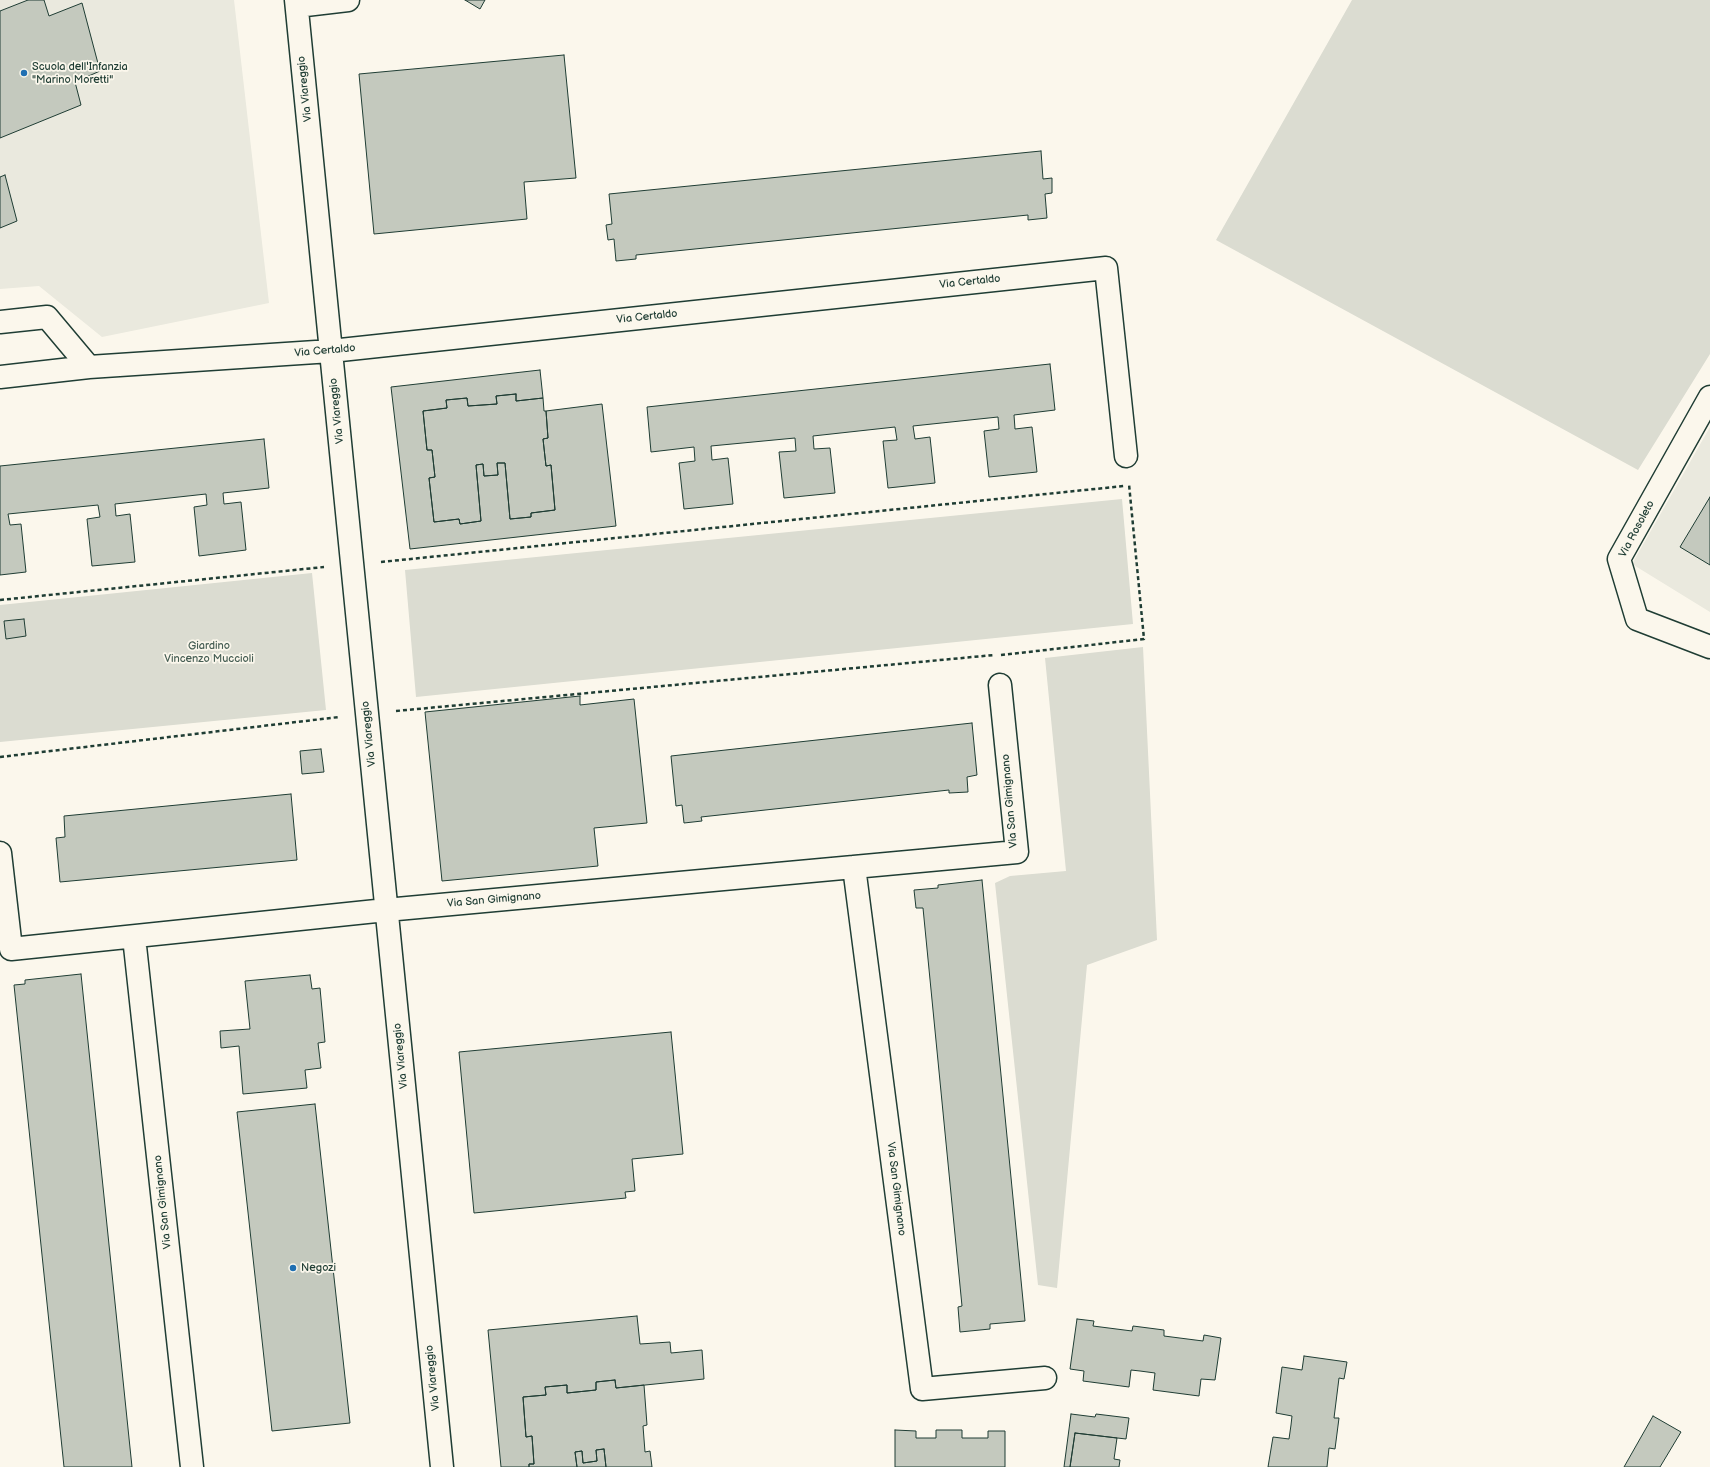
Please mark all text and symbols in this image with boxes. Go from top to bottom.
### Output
street label: Via Viareggio [295,56,315,122]
place label: Scuola dell'Infanzia "Marino Moretti" [32,60,128,86]
marker: Scuola dell'Infanzia "Marino Moretti" [19,68,29,78]
street label: Via Certaldo [939,272,1001,292]
street label: Via Certaldo [616,307,678,327]
street label: Via Certaldo [294,342,356,360]
street label: Via Viareggio [327,378,347,444]
street label: Via Rosoleto [1616,498,1658,560]
park label: Giardino Vincenzo Muccioli [164,639,254,665]
street label: Via Viareggio [359,701,379,767]
street label: Via San Gimignano [999,753,1021,849]
street label: Via San Gimignano [446,889,542,911]
street label: Via Viareggio [391,1023,411,1089]
street label: Via San Gimignano [884,1141,908,1237]
street label: Via San Gimignano [152,1154,174,1250]
place label: Negozi [301,1261,336,1275]
marker: Negozi [288,1263,298,1273]
street label: Via Viareggio [423,1345,443,1411]

